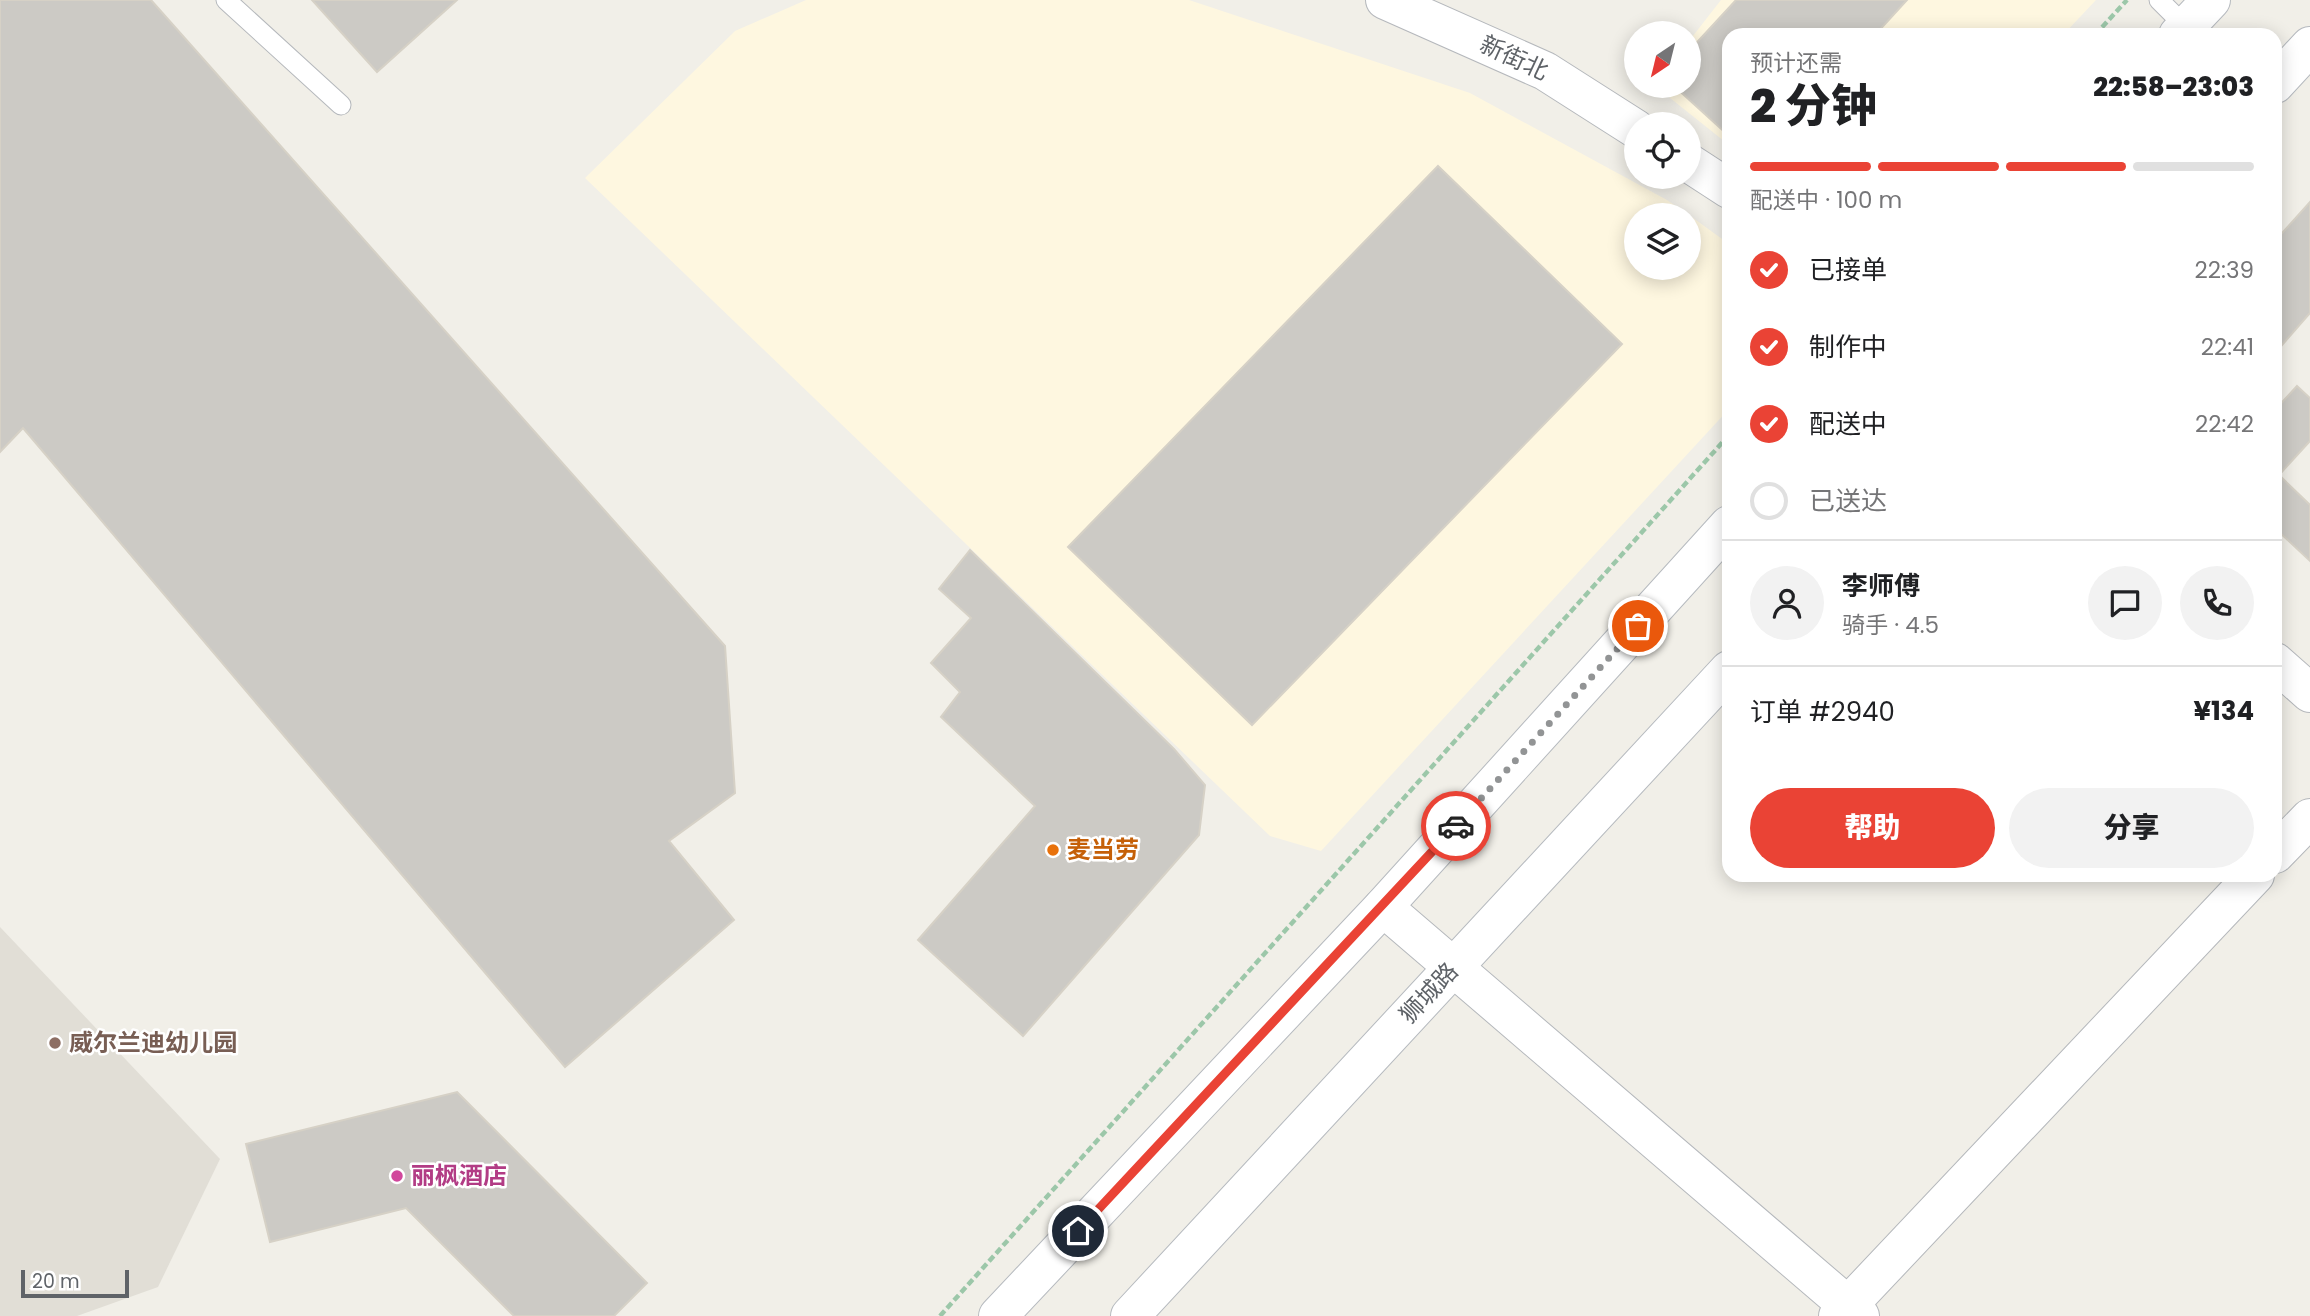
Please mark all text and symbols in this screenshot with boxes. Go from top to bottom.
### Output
north arrow [1624,21,1701,98]
map controls [1624,21,1701,280]
street label: 新街北 [1475,27,1554,88]
text: 预计还需 [1750,47,1842,79]
text: 22:58–23:03 [2093,69,2254,105]
text: 2 分钟 [1750,74,1877,138]
button: locate [1624,112,1701,189]
text: 配送中 · 100 m [1750,184,1902,216]
button: layers [1624,203,1701,280]
icon: check [1750,251,1788,289]
text: 已接单 [1809,252,1887,288]
text: 22:39 [2195,254,2254,286]
icon: check [1750,328,1788,366]
text: 制作中 [1809,329,1887,365]
text: 22:41 [2201,331,2254,363]
icon: check [1750,405,1788,443]
text: 配送中 [1809,406,1887,442]
text: 22:42 [2195,408,2254,440]
text: 已送达 [1809,483,1887,519]
button: person [1750,566,1824,640]
button: chat [2088,566,2162,640]
button: phone [2180,566,2254,640]
text: 李师傅 [1842,568,1920,604]
pin [1608,596,1668,656]
icon: bag [1619,607,1657,645]
text: 骑手 · 4.5 [1842,609,1939,641]
text: ¥134 [2193,693,2254,729]
text: 订单 #2940 [1750,694,1895,730]
button: 帮助 [1750,788,1995,868]
button: 分享 [2009,788,2254,868]
courier [1421,791,1491,861]
icon: car [1437,807,1475,845]
place label: 麦当劳 [1067,833,1139,866]
marker: 麦当劳 [1045,842,1061,858]
street label: 狮城路 [1392,955,1465,1030]
place label: 威尔兰迪幼儿园 [69,1026,237,1059]
marker: 威尔兰迪幼儿园 [47,1035,63,1051]
place label: 丽枫酒店 [411,1159,507,1192]
marker: 丽枫酒店 [389,1168,405,1184]
pin [1048,1201,1108,1261]
icon: home [1059,1212,1097,1250]
scale bar [21,1267,130,1299]
text: 20 m [32,1268,80,1295]

